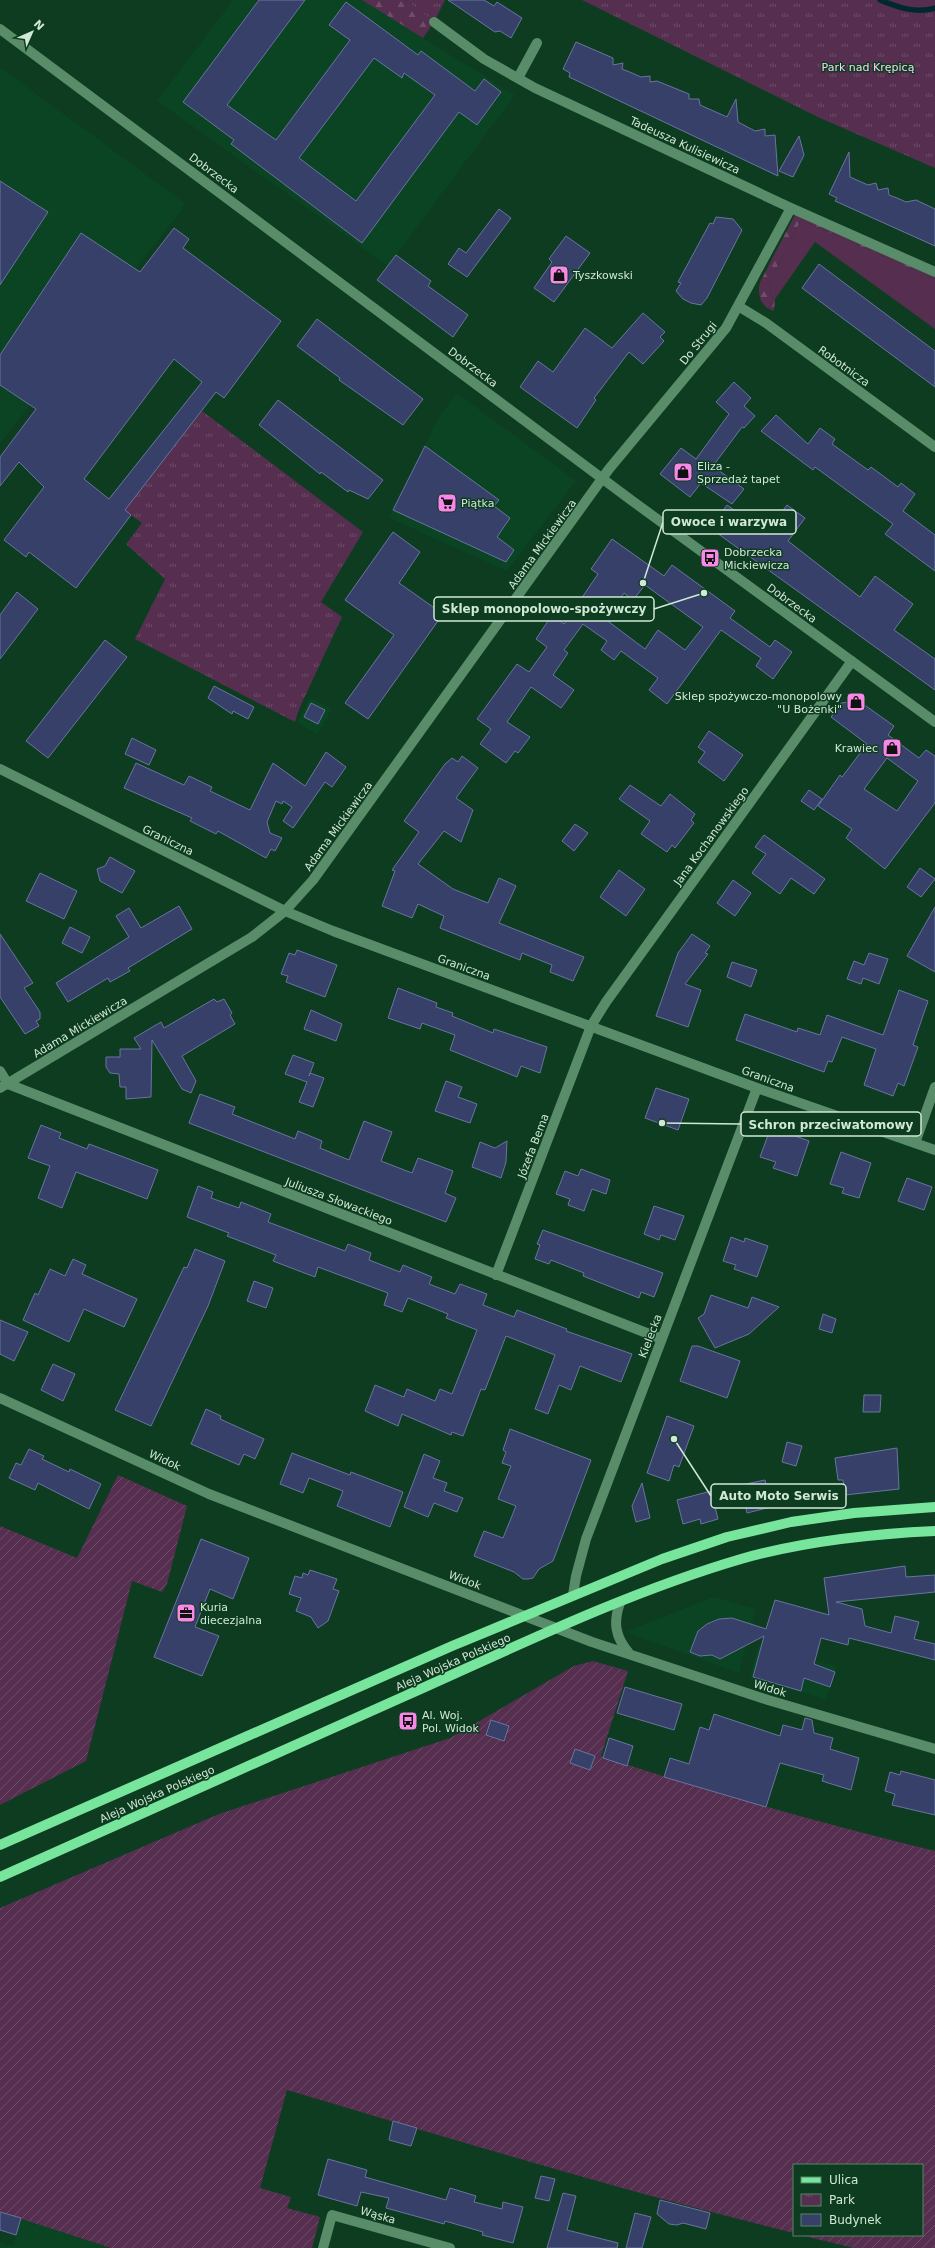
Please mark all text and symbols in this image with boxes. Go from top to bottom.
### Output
north arrow [12,12,52,52]
text: N [31,17,47,33]
park label: Park nad Krępicą [822,61,915,74]
street label: Tadeusza Kulisiewicza [627,114,742,177]
street label: Dobrzecka [187,151,241,196]
shop icon: Tyszkowski [548,264,570,286]
place label: Tyszkowski [572,269,633,282]
street label: Do Strugi [677,319,720,367]
street label: Robotnicza [815,343,872,389]
street label: Dobrzecka [446,345,500,390]
place label: Eliza - Sprzedaż tapet [697,460,781,486]
shop icon: Eliza - Sprzedaż tapet [672,461,694,483]
supermarket icon: Piątka [436,492,458,514]
place label: Piątka [461,497,494,510]
street label: Adama Mickiewicza [506,497,579,592]
callout: Owoce i warzywa [663,510,796,534]
text: Owoce i warzywa [671,515,787,529]
place label: Dobrzecka Mickiewicza [724,546,789,572]
bus stop icon: Dobrzecka Mickiewicza [699,547,721,569]
street label: Dobrzecka [764,581,819,626]
callout: Sklep monopolowo-spożywczy [434,597,654,621]
text: Sklep monopolowo-spożywczy [442,602,646,616]
place label: Sklep spożywczo-monopolowy "U Bożenki" [675,690,842,716]
shop icon: Sklep spożywczo-monopolowy "U Bożenki" [845,691,867,713]
shop icon: Krawiec [881,737,903,759]
place label: Krawiec [835,742,878,755]
street label: Adama Mickiewicza [302,779,375,874]
street label: Jana Kochanowskiego [671,784,752,889]
street label: Graniczna [140,822,196,858]
street label: Graniczna [436,952,492,983]
street label: Adama Mickiewicza [31,994,130,1061]
street label: Graniczna [740,1064,796,1095]
street label: Józefa Bema [515,1112,552,1181]
callout: Schron przeciwatomowy [741,1112,921,1136]
text: Schron przeciwatomowy [749,1118,914,1132]
street label: Juliusza Słowackiego [283,1175,394,1228]
street label: Kielecka [636,1312,665,1360]
street label: Widok [147,1447,183,1474]
callout: Auto Moto Serwis [711,1484,846,1508]
text: Auto Moto Serwis [719,1489,839,1503]
street label: Widok [447,1568,483,1593]
place label: Kuria diecezjalna [200,1601,262,1627]
office icon: Kuria diecezjalna [175,1602,197,1624]
street label: Aleja Wojska Polskiego [394,1631,513,1694]
street label: Widok [752,1677,789,1700]
place label: Al. Woj. Pol. Widok [422,1709,479,1735]
bus stop icon: Al. Woj. Pol. Widok [397,1710,419,1732]
street label: Aleja Wojska Polskiego [98,1763,217,1826]
legend [793,2164,923,2236]
text: Ulica [829,2173,858,2187]
text: Park [829,2193,855,2207]
street label: Wąska [359,2204,397,2227]
text: Budynek [829,2213,882,2227]

